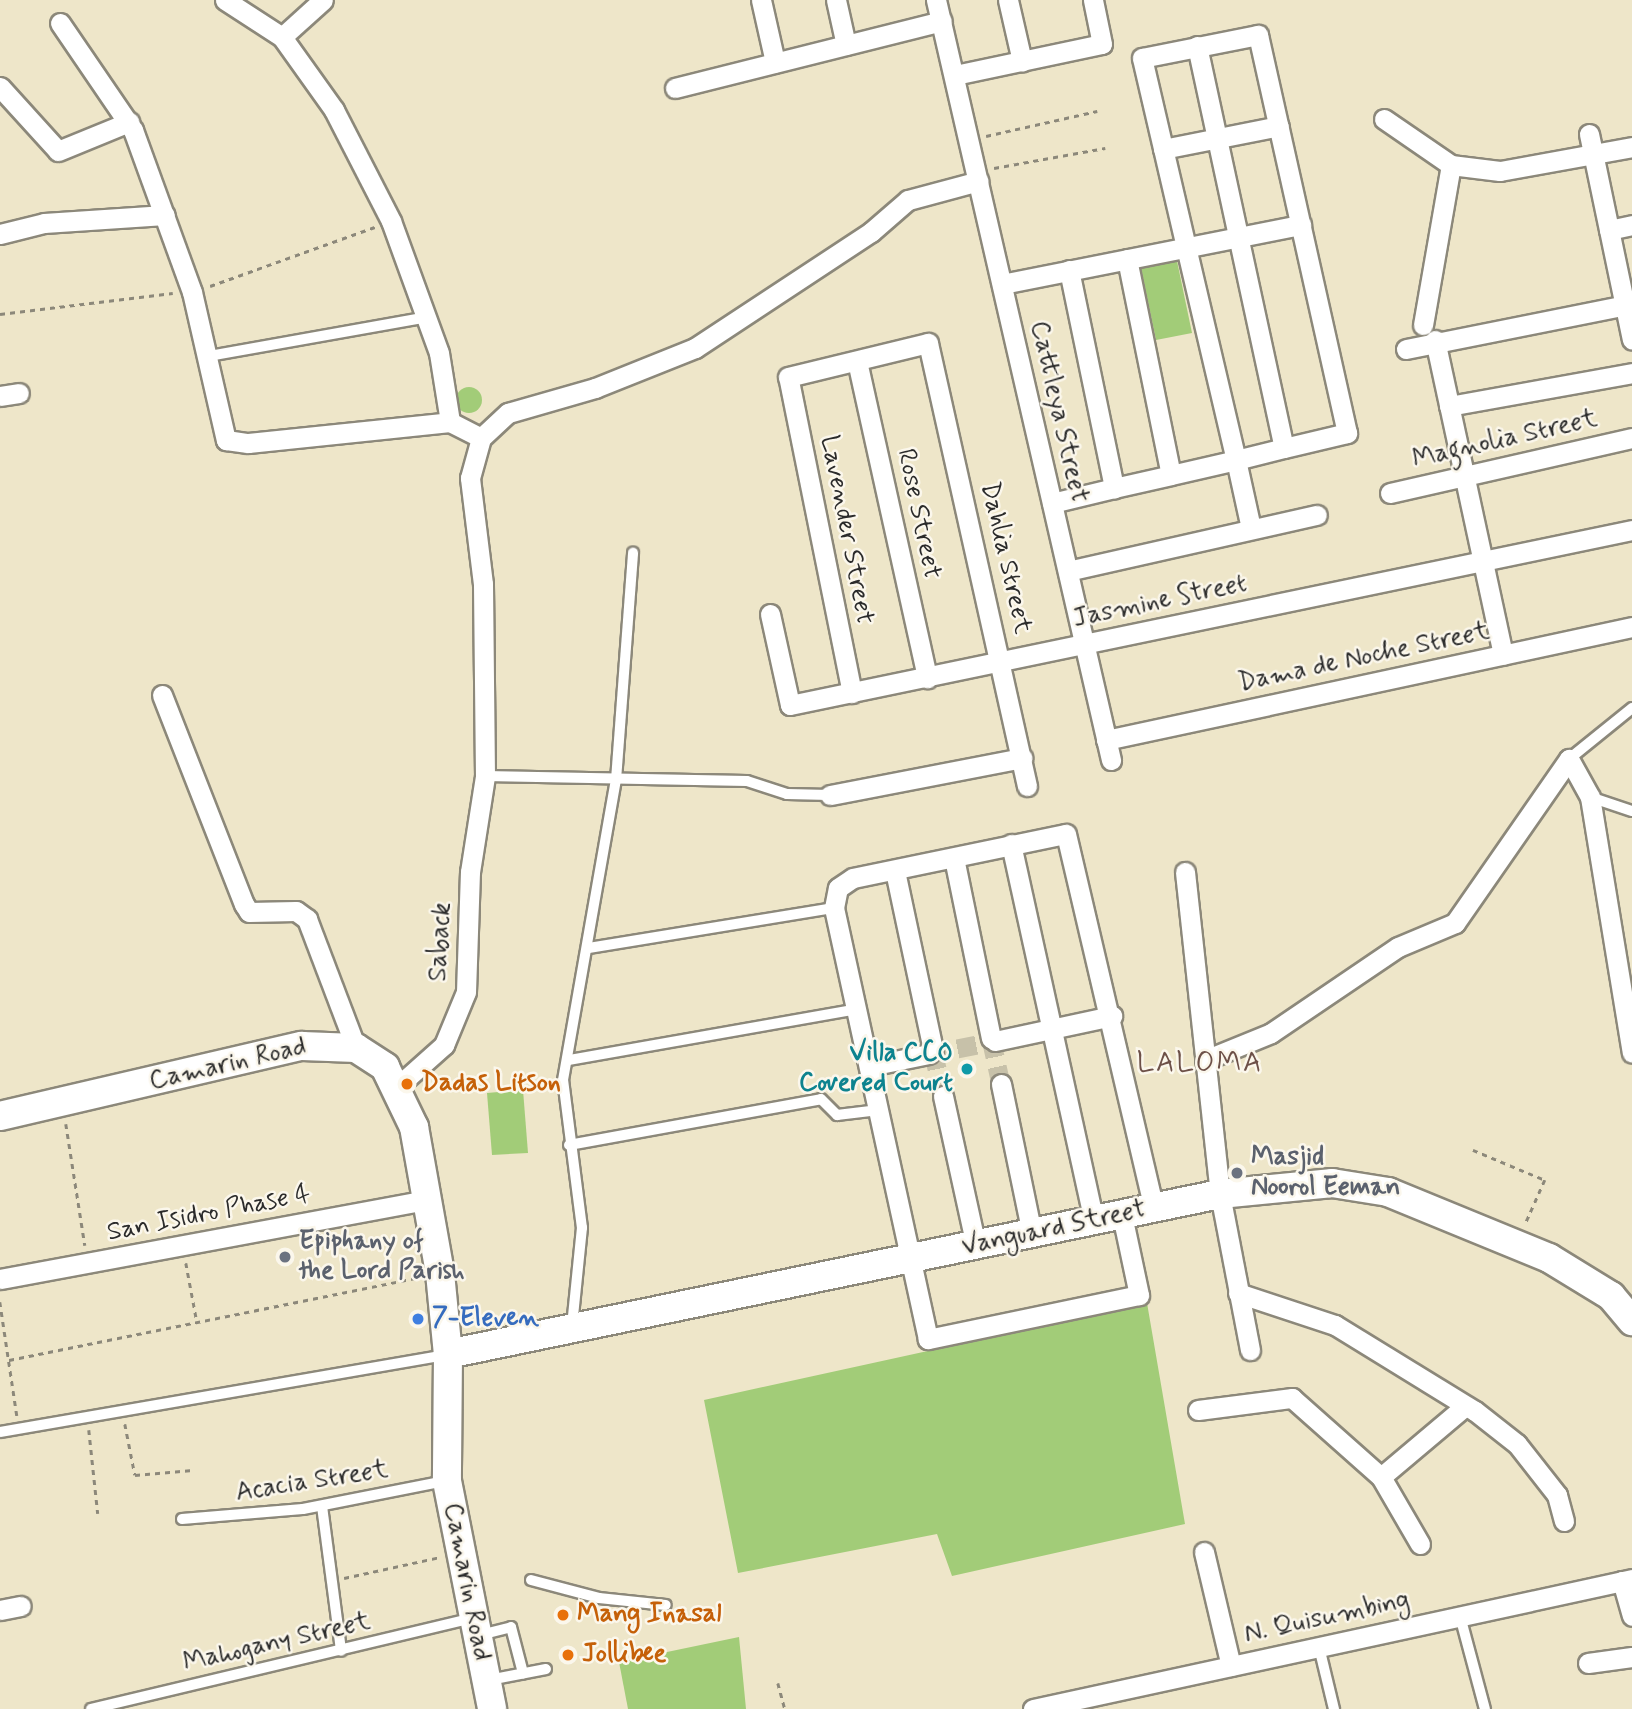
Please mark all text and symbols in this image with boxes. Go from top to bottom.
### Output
street label: Cattleya Street [1022,319,1094,505]
street label: Magnolia Street [1410,404,1600,476]
street label: Lavender Street [813,434,879,626]
street label: Rose Street [889,447,947,581]
street label: Dahlia Street [972,479,1038,637]
street label: Jasmine Street [1068,568,1252,636]
street label: Dama de Noche Street [1236,616,1492,700]
street label: Saback [423,902,459,982]
street label: Camarin Road [147,1032,309,1098]
place label: Villa CCO Covered Court [796,1038,953,1100]
district label: LALOMA [1140,1047,1260,1081]
marker: Villa CCO Covered Court [959,1061,975,1077]
place label: Dadas Litson [421,1068,560,1100]
marker: Dadas Litson [399,1076,415,1092]
place label: Masjid Noorol Eeman [1251,1142,1400,1204]
marker: Masjid Noorol Eeman [1229,1165,1245,1181]
street label: San Isidro Phase 4 [104,1179,314,1249]
street label: Vanguard Street [960,1194,1148,1264]
place label: Epiphany of the Lord Parish [299,1226,465,1288]
marker: Epiphany of the Lord Parish [277,1249,293,1265]
place label: 7-Eleven [432,1303,539,1335]
marker: 7-Eleven [410,1311,426,1327]
street label: Acacia Street [234,1455,390,1509]
street label: Camarin Road [435,1501,497,1663]
street label: N. Quisumbing [1242,1585,1412,1651]
place label: Mang Inasal [577,1599,719,1631]
street label: Mahogany Street [180,1606,374,1680]
marker: Mang Inasal [555,1607,571,1623]
place label: Jollibee [582,1639,666,1671]
marker: Jollibee [560,1647,576,1663]

